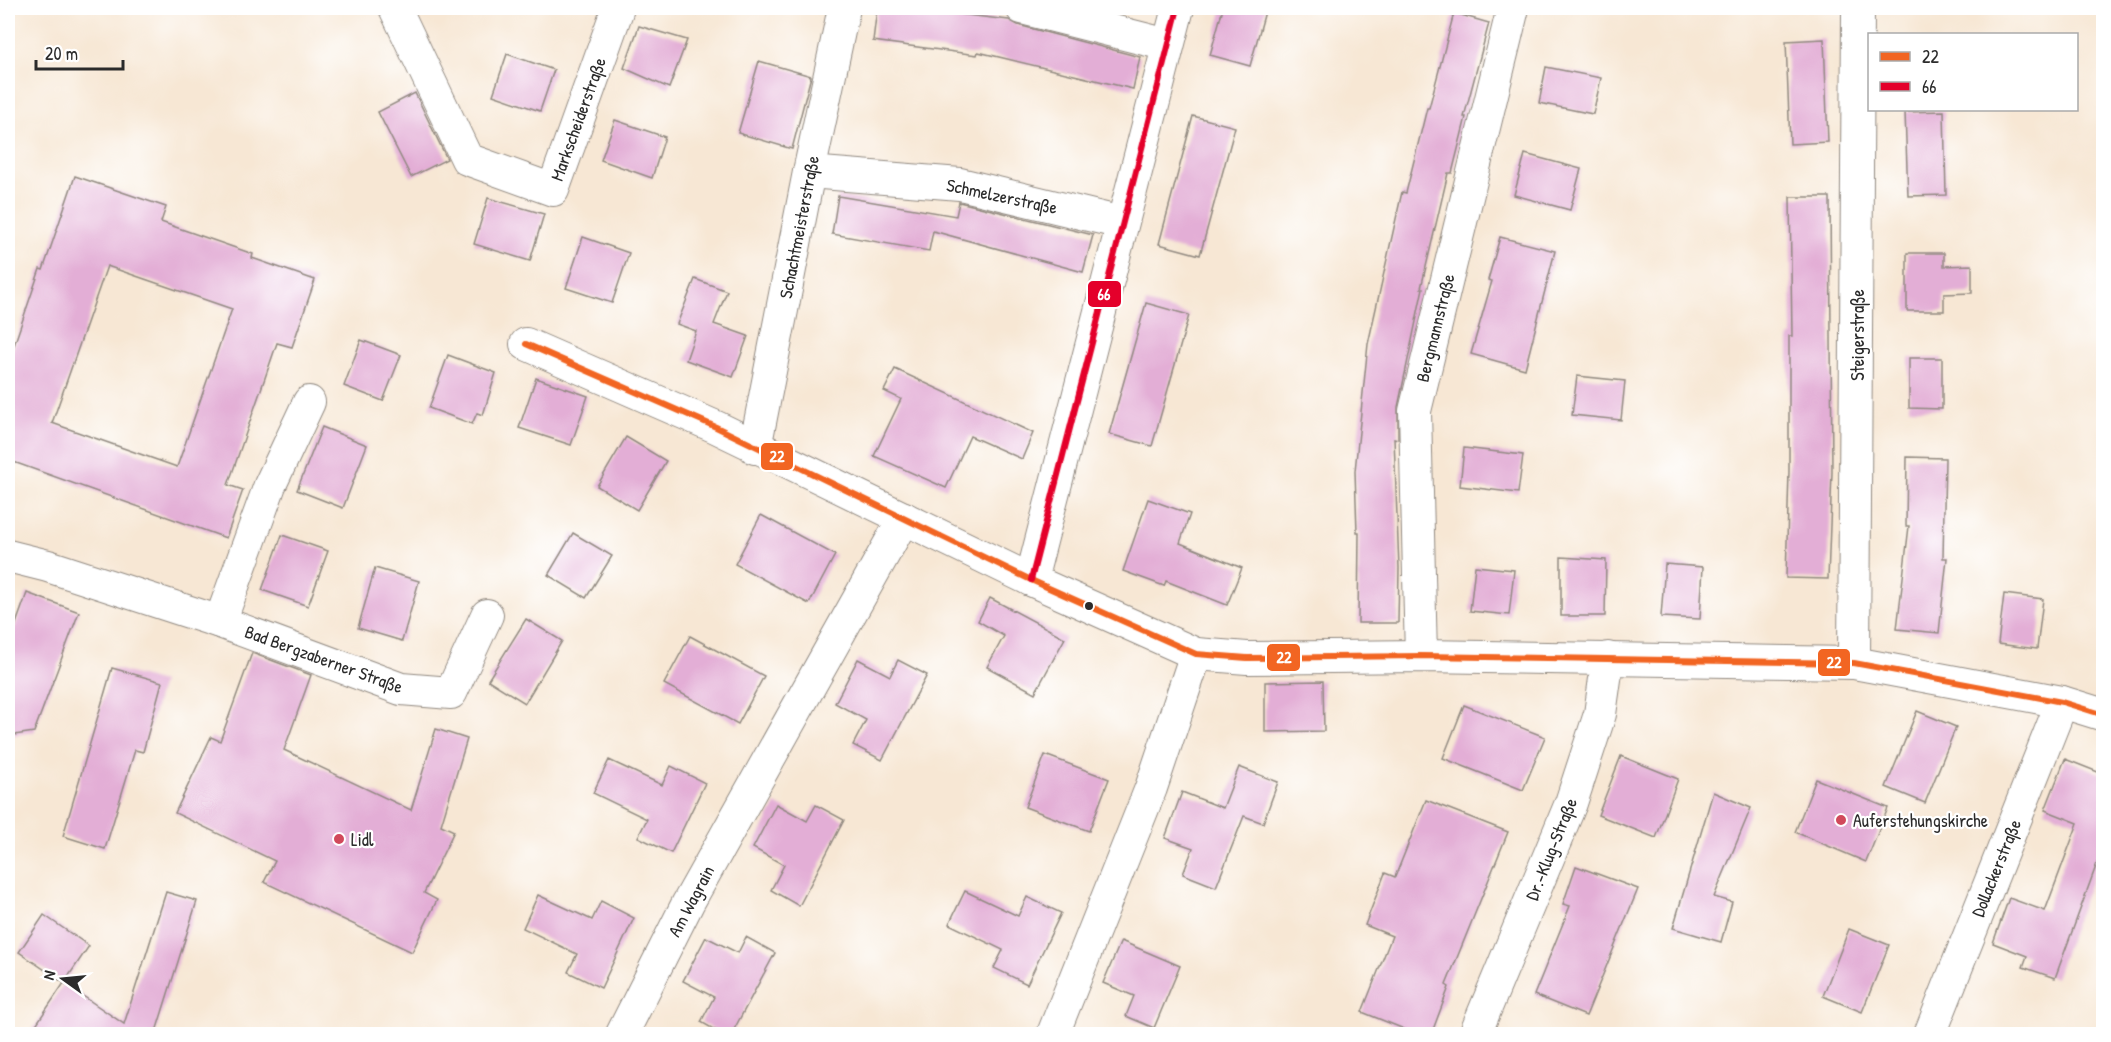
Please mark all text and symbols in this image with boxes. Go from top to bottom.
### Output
scale bar [36,33,123,71]
legend [1868,33,2078,111]
text: 20 m [45,41,78,66]
text: 22 [1922,44,1939,69]
street label: Markscheiderstraße [544,54,612,184]
text: 66 [1922,74,1936,99]
street label: Schachtmeisterstraße [773,153,825,301]
street label: Schmelzerstraße [944,172,1060,220]
street label: Bergmannstraße [1409,271,1461,385]
line badge: 66 [1087,280,1122,308]
text: 66 [1098,283,1111,305]
street label: Steigerstraße [1845,289,1870,381]
line badge: 22 [760,442,794,471]
text: 22 [770,445,785,467]
unlabelled marker [1083,600,1095,612]
street label: Bad Bergzaberner Straße [242,619,406,699]
line badge: 22 [1266,643,1301,672]
text: 22 [1277,646,1292,668]
line badge: 22 [1817,648,1851,677]
text: 22 [1827,651,1842,673]
street label: Dr.-Klug-Straße [1519,794,1583,904]
place label: Auferstehungskirche [1853,808,1988,833]
marker: Auferstehungskirche [1834,813,1848,827]
street label: Dollackerstraße [1965,816,2027,920]
place label: Lidl [351,827,374,852]
marker: Lidl [332,832,346,846]
street label: Am Wagrain [662,861,720,941]
north arrow [33,949,93,1009]
text: N [37,968,60,982]

